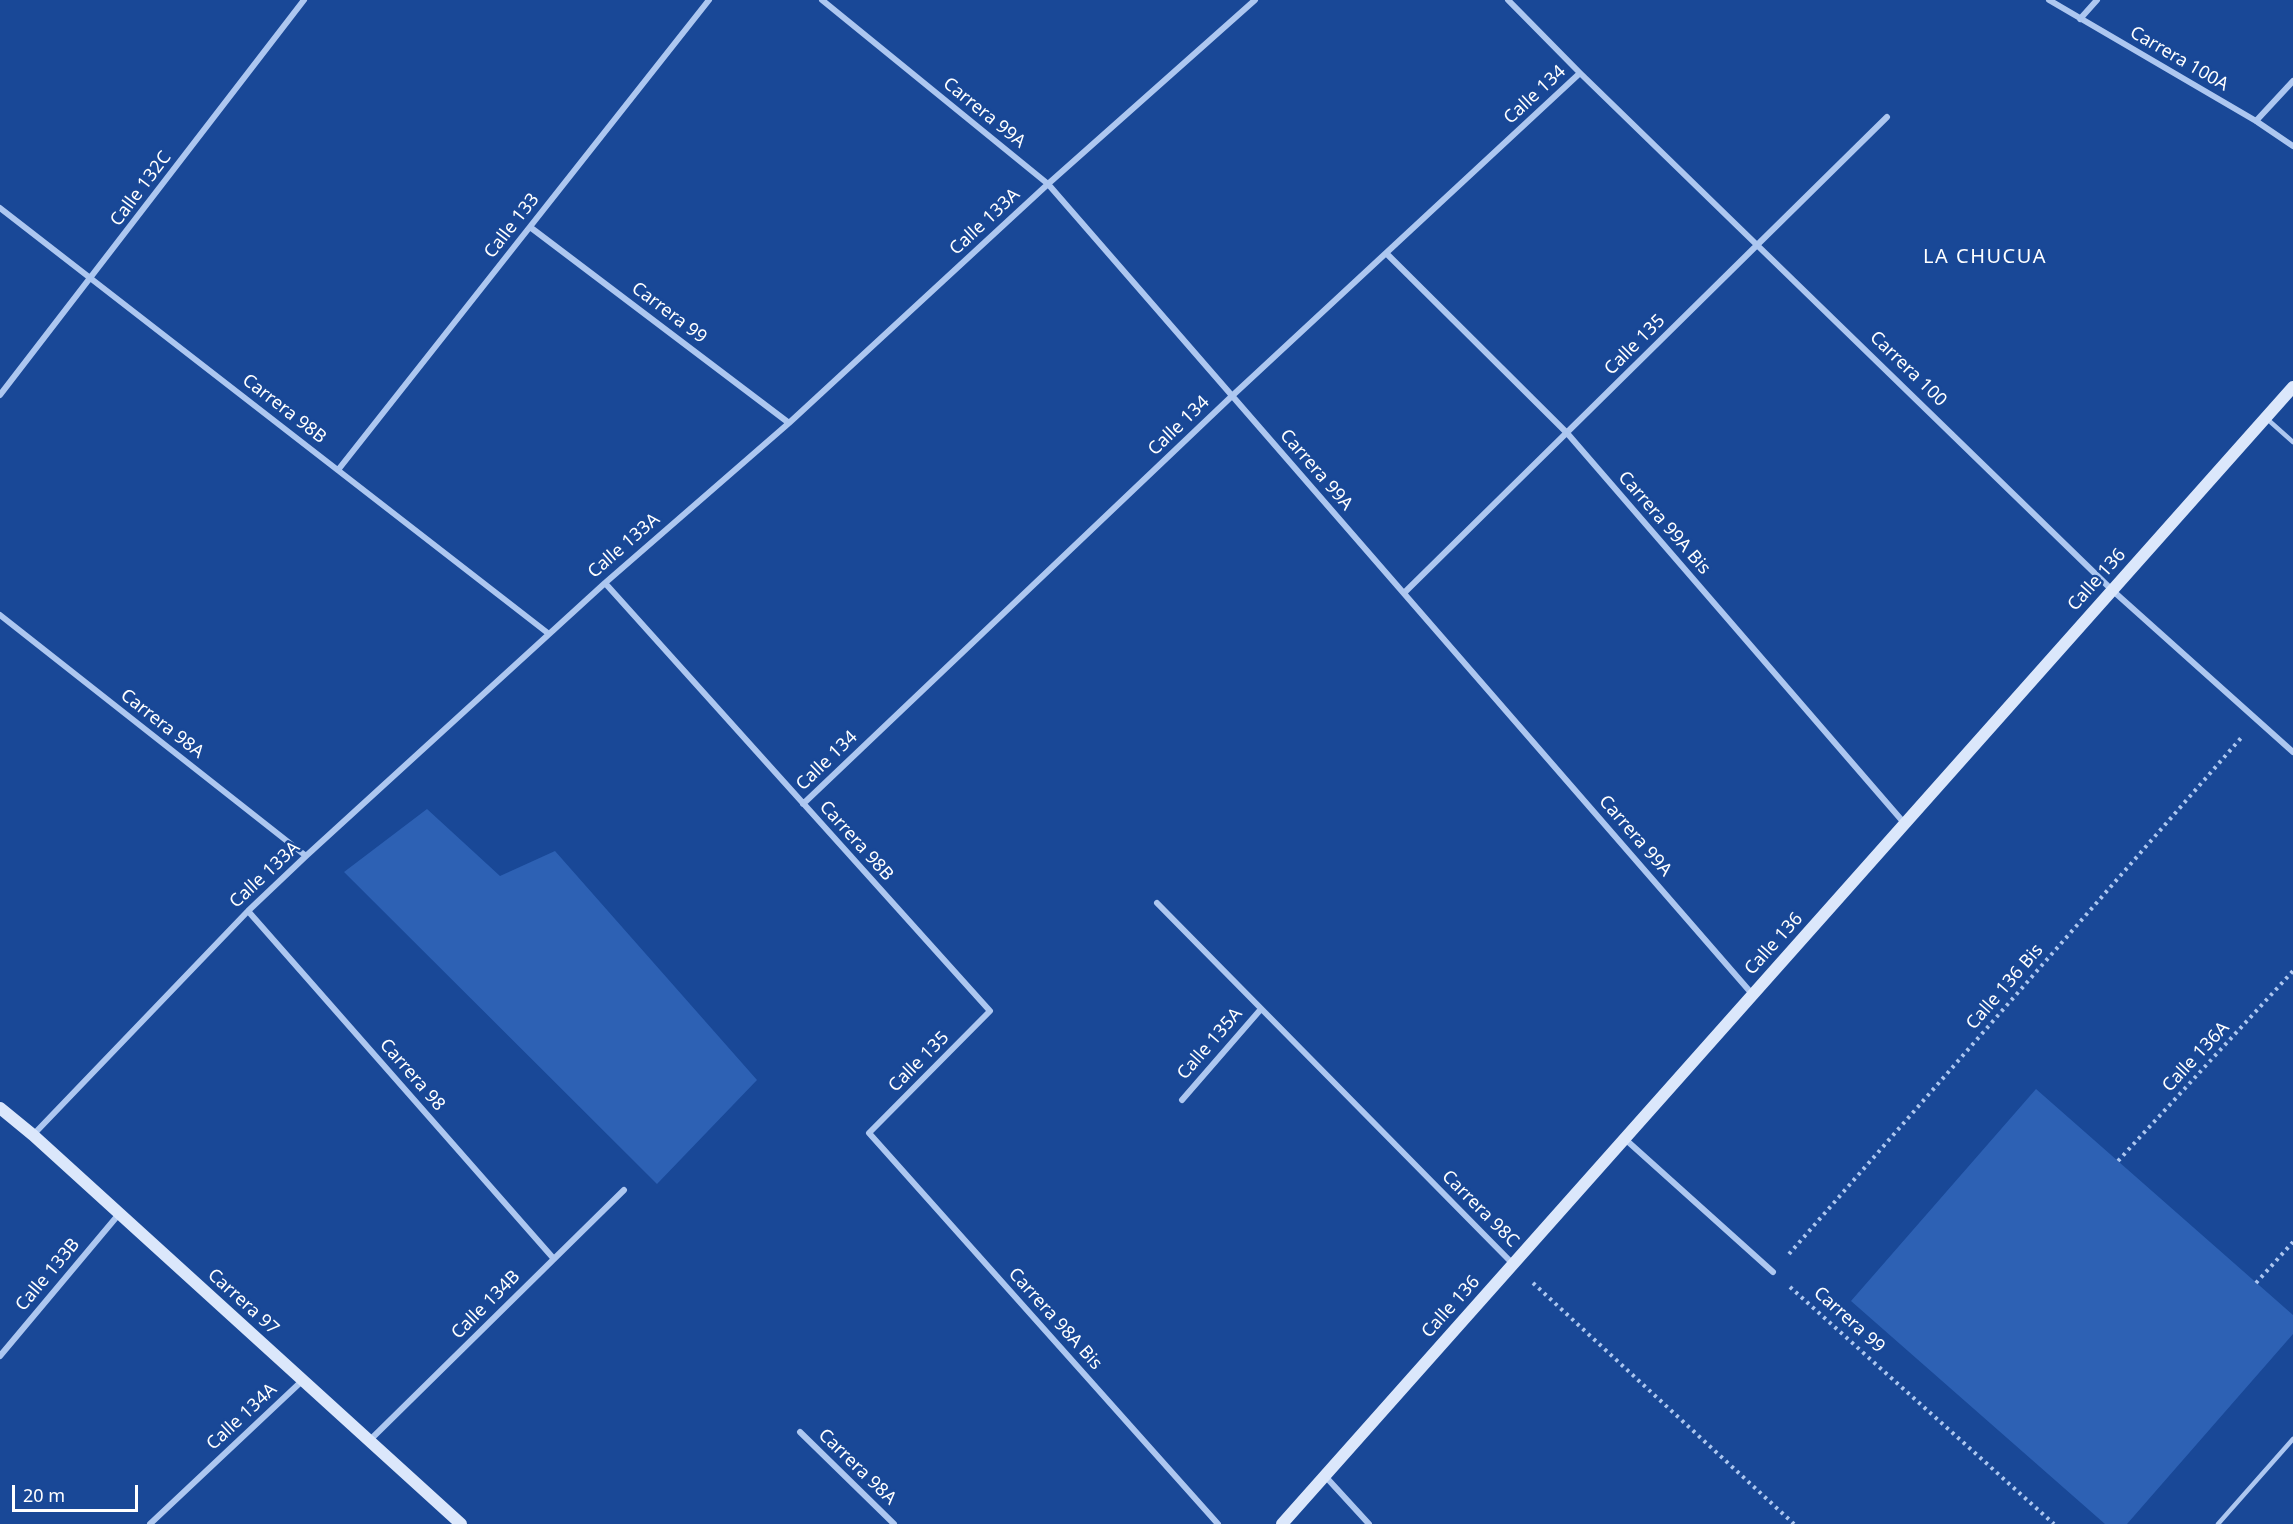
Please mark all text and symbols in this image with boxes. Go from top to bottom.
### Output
street label: Carrera 100A [2126,22,2232,96]
street label: Calle 134 [1500,61,1570,129]
street label: Carrera 99A [938,73,1030,153]
street label: Calle 132C [106,147,176,231]
street label: Calle 133A [945,184,1025,260]
street label: Calle 133 [480,189,544,263]
district label: LA CHUCUA [1923,245,2047,269]
street label: Carrera 99 [627,278,711,348]
street label: Calle 135 [1600,310,1670,380]
street label: Carrera 100 [1865,327,1951,411]
street label: Carrera 98B [238,370,330,448]
street label: Calle 134 [1144,392,1214,460]
street label: Carrera 99A [1275,425,1357,515]
street label: Carrera 99A Bis [1613,467,1715,579]
street label: Calle 133A [584,509,664,583]
street label: Calle 136 [2063,544,2131,616]
street label: Carrera 98A [116,685,208,763]
street label: Calle 134 [792,727,862,795]
street label: Carrera 99A [1594,791,1676,881]
street label: Carrera 98B [814,797,898,885]
street label: Calle 133A [225,837,305,913]
street label: Calle 136 [1740,908,1808,980]
street label: Calle 136 Bis [1962,940,2048,1034]
street label: Calle 135A [1173,1004,1247,1084]
street label: Calle 136A [2158,1017,2234,1097]
street label: Calle 135 [884,1027,954,1097]
street label: Carrera 98 [375,1034,449,1116]
street label: Carrera 98C [1437,1166,1523,1252]
street label: Calle 133B [11,1234,85,1316]
street label: Carrera 97 [203,1264,283,1340]
street label: Carrera 98A Bis [1004,1264,1106,1374]
street label: Calle 134B [447,1266,525,1344]
street label: Calle 136 [1417,1271,1485,1343]
street label: Carrera 99 [1809,1282,1889,1358]
street label: Calle 134A [202,1379,282,1455]
street label: Carrera 98A [814,1424,900,1510]
scale bar [15,1473,141,1511]
text: 20 m [23,1483,65,1507]

